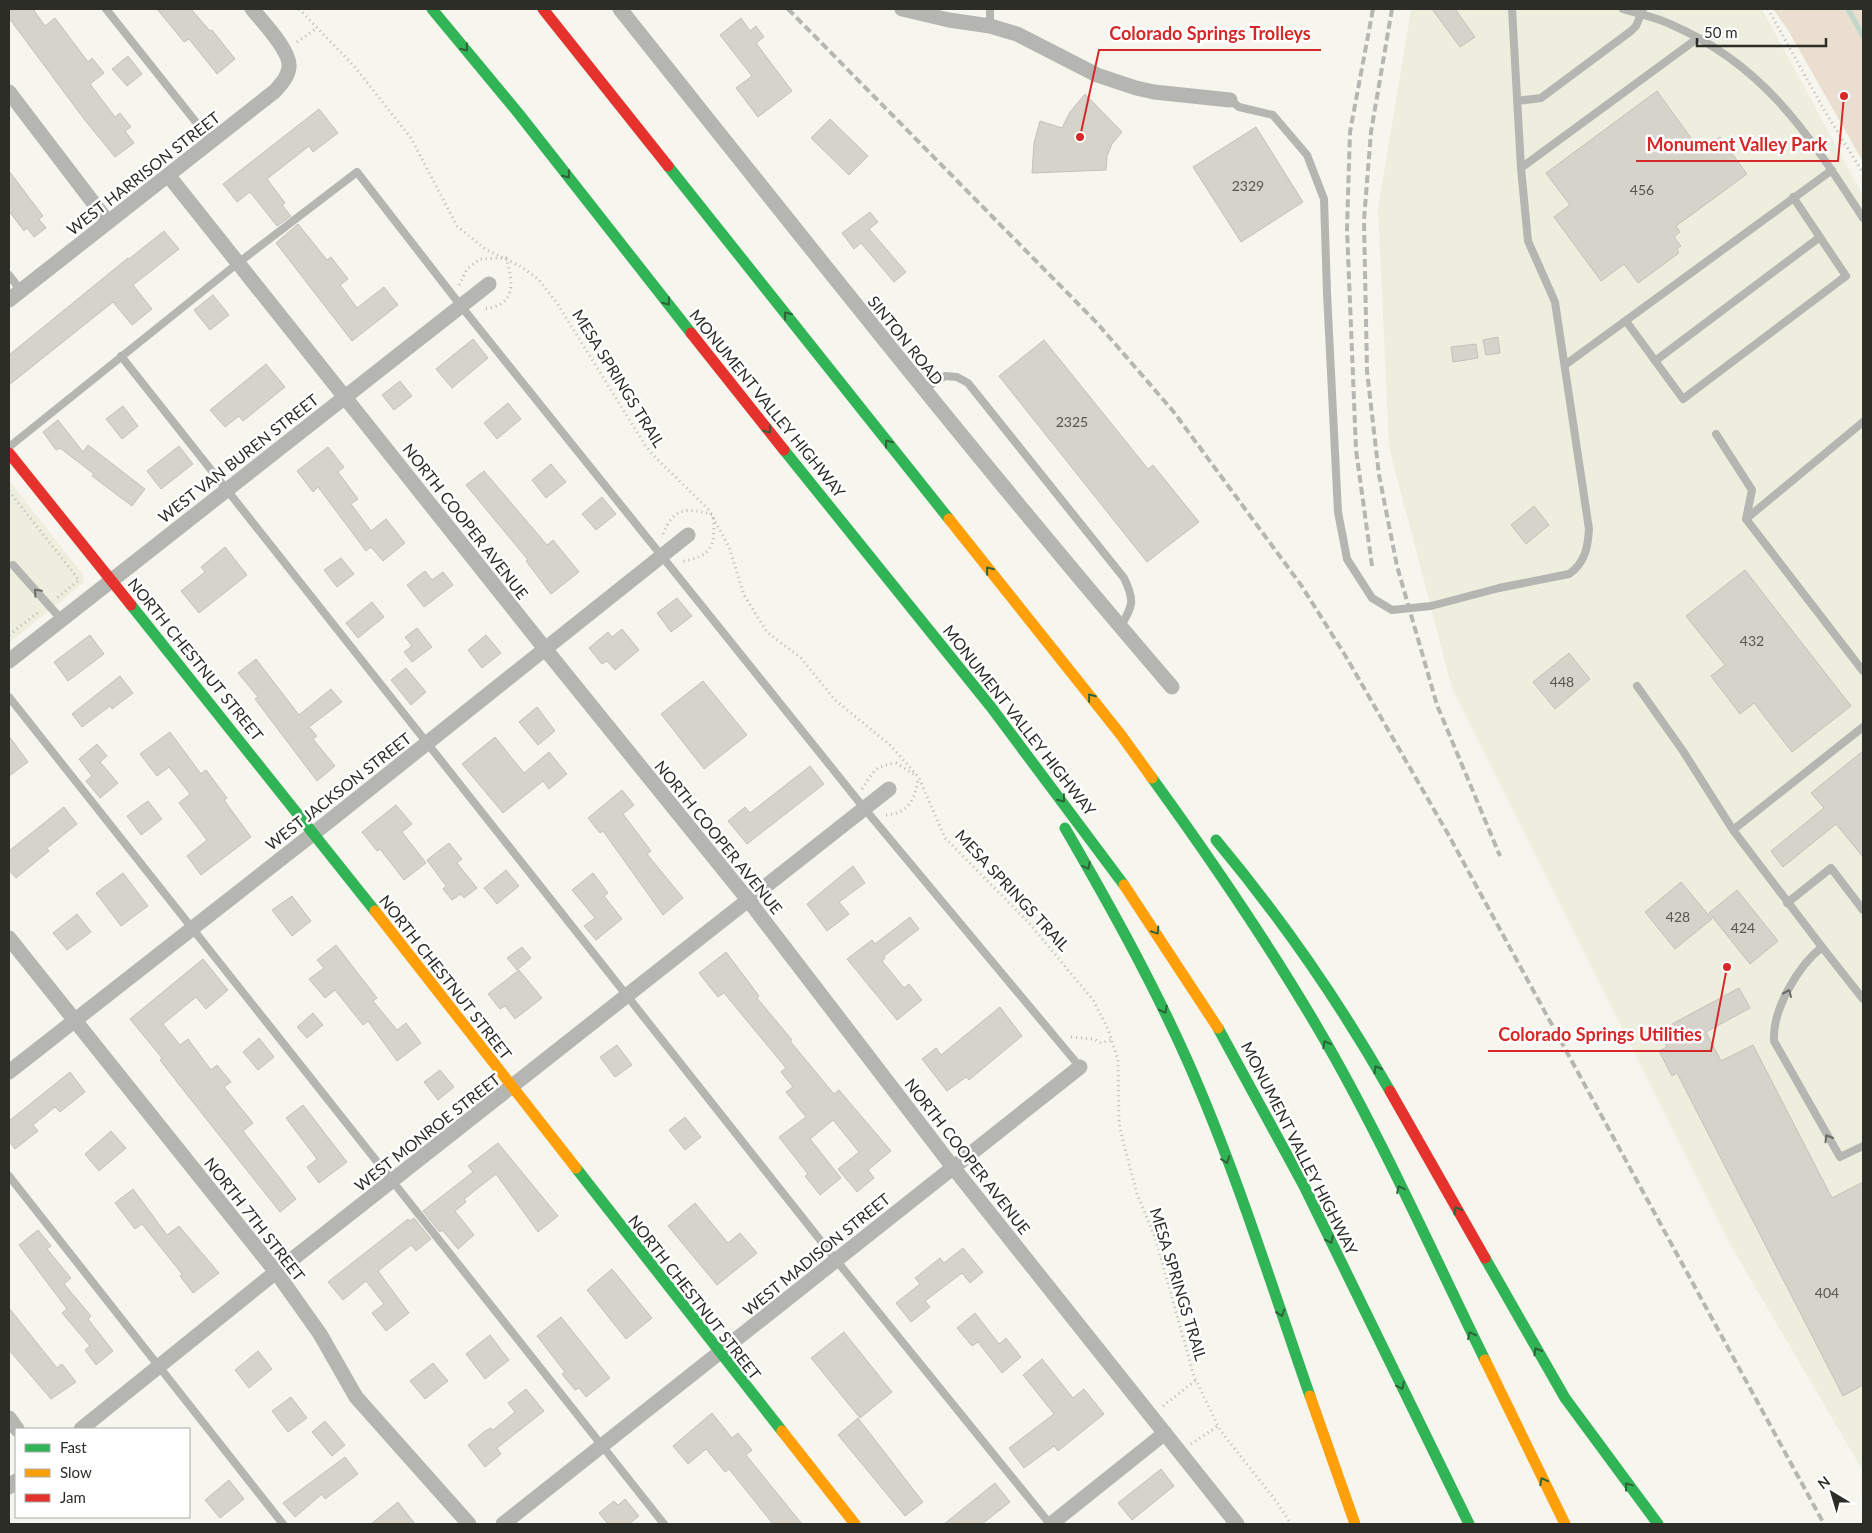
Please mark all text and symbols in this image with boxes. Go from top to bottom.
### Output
scale bar [1697,15,1826,47]
callout: Colorado Springs Trolleys [1099,17,1321,50]
text: Colorado Springs Trolleys [1109,22,1311,44]
text: 50 m [1704,23,1738,41]
one-way arrow [459,42,467,51]
street label: WEST HARRISON STREET [63,107,224,239]
callout: Monument Valley Park [1636,128,1838,161]
text: Monument Valley Park [1647,133,1828,155]
one-way arrow [561,169,569,178]
house number: 2329 [1232,177,1264,194]
house number: 456 [1630,181,1654,198]
street label: SINTON ROAD [864,292,948,388]
one-way arrow [662,296,670,305]
street label: MONUMENT VALLEY HIGHWAY [686,305,850,501]
street label: MESA SPRINGS TRAIL [569,306,669,450]
one-way arrow [785,312,793,321]
street label: WEST VAN BUREN STREET [154,389,322,526]
house number: 2325 [1056,413,1088,430]
one-way arrow [762,424,770,433]
street label: NORTH COOPER AVENUE [399,439,533,603]
one-way arrow [885,440,893,449]
one-way arrow [986,567,994,576]
street label: NORTH CHESTNUT STREET [124,574,268,745]
one-way arrow [34,589,43,598]
street label: MONUMENT VALLEY HIGHWAY [940,621,1100,819]
house number: 432 [1740,632,1764,649]
house number: 448 [1550,673,1574,690]
one-way arrow [1087,693,1096,702]
street label: WEST JACKSON STREET [261,728,415,854]
street label: NORTH COOPER AVENUE [651,756,787,918]
one-way arrow [1056,793,1064,802]
street label: MESA SPRINGS TRAIL [952,825,1074,955]
one-way arrow [1081,861,1091,870]
street label: NORTH CHESTNUT STREET [376,891,517,1064]
house number: 428 [1666,908,1690,925]
house number: 424 [1731,919,1755,936]
one-way arrow [1150,926,1160,935]
one-way arrow [1782,989,1793,998]
one-way arrow [1158,1005,1168,1014]
callout: Colorado Springs Utilities [1488,1018,1711,1051]
text: Colorado Springs Utilities [1498,1023,1702,1045]
street label: MONUMENT VALLEY HIGHWAY [1238,1038,1362,1258]
one-way arrow [1323,1040,1333,1049]
one-way arrow [1373,1065,1383,1074]
street label: WEST MONROE STREET [350,1069,504,1195]
street label: NORTH COOPER AVENUE [901,1074,1035,1238]
one-way arrow [1825,1134,1835,1143]
street label: NORTH 7TH STREET [201,1153,309,1285]
one-way arrow [1220,1155,1230,1163]
one-way arrow [1396,1185,1406,1194]
street label: WEST MADISON STREET [739,1188,894,1319]
street label: MESA SPRINGS TRAIL [1147,1205,1211,1363]
one-way arrow [1453,1207,1463,1216]
street label: NORTH CHESTNUT STREET [625,1211,766,1384]
one-way arrow [1324,1235,1334,1244]
house number: 404 [1815,1284,1839,1301]
one-way arrow [1275,1308,1285,1317]
one-way arrow [1467,1331,1477,1340]
one-way arrow [1534,1348,1544,1357]
one-way arrow [1395,1381,1405,1390]
legend [15,1428,190,1518]
text: Fast [60,1438,87,1456]
text: Slow [60,1463,92,1481]
north arrow [1807,1468,1857,1518]
text: N [1814,1472,1833,1492]
one-way arrow [1539,1477,1549,1486]
one-way arrow [1626,1483,1634,1492]
text: Jam [60,1488,86,1506]

